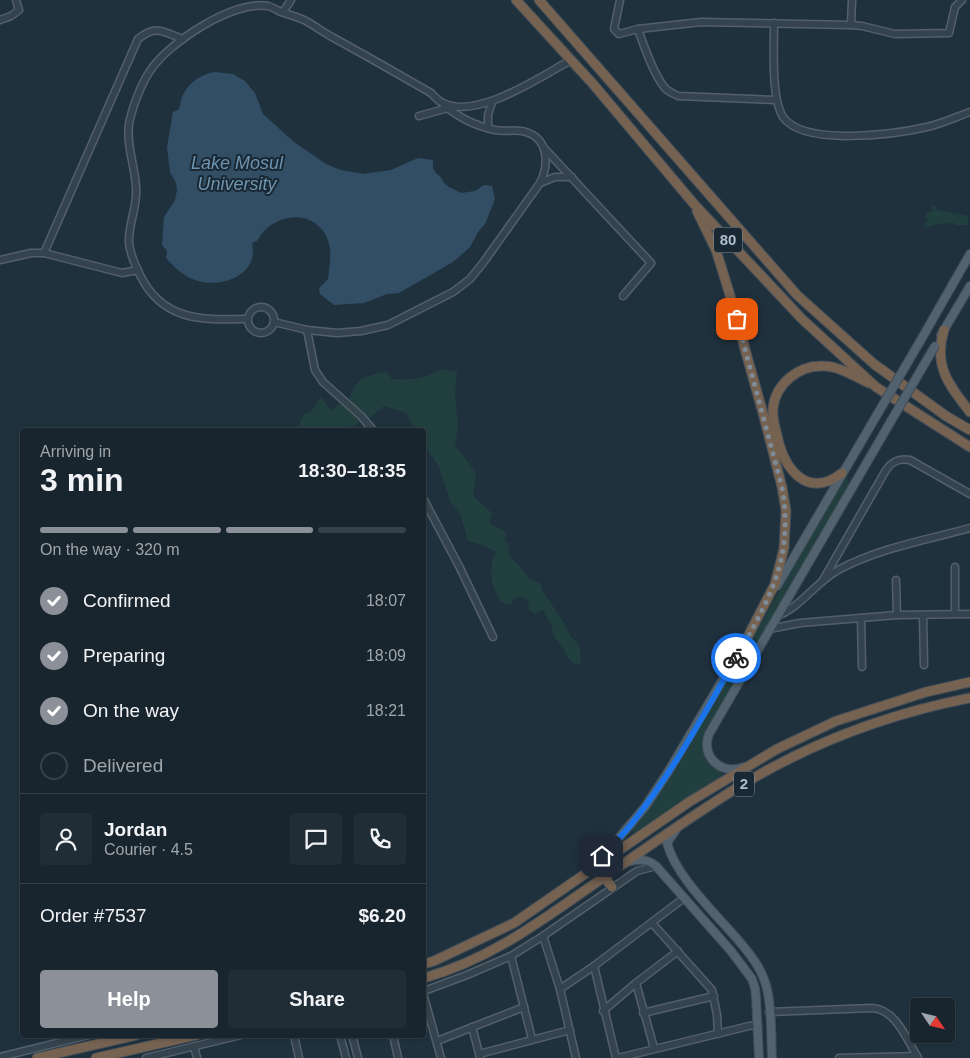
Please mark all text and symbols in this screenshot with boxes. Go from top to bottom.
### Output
water label: Lake Mosul University [191,153,284,194]
road number: 80 [714,228,742,252]
pin [716,298,758,340]
icon: bag [723,305,751,333]
text: Arriving in [40,443,111,460]
text: 18:30–18:35 [298,460,406,481]
text: 3 min [40,462,124,498]
text: On the way · 320 m [40,541,180,558]
icon: check [40,587,68,615]
text: Confirmed [83,590,171,611]
text: 18:07 [366,592,406,609]
courier [711,633,761,683]
icon: check [40,642,68,670]
icon: bike [722,644,750,672]
text: Preparing [83,645,165,666]
text: 18:09 [366,647,406,664]
icon: check [40,697,68,725]
text: On the way [83,700,179,721]
text: 18:21 [366,702,406,719]
text: Delivered [83,755,163,776]
road number: 2 [734,772,754,796]
button: person [40,813,92,865]
button: chat [290,813,342,865]
button: phone [354,813,406,865]
text: Jordan [104,819,167,840]
pin [581,835,623,877]
text: Courier · 4.5 [104,841,193,858]
icon: home [588,842,616,870]
text: Order #7537 [40,905,147,926]
text: $6.20 [358,905,406,926]
button: Help [40,970,218,1028]
button: Share [228,970,406,1028]
north arrow [910,998,955,1042]
map controls [910,998,955,1043]

